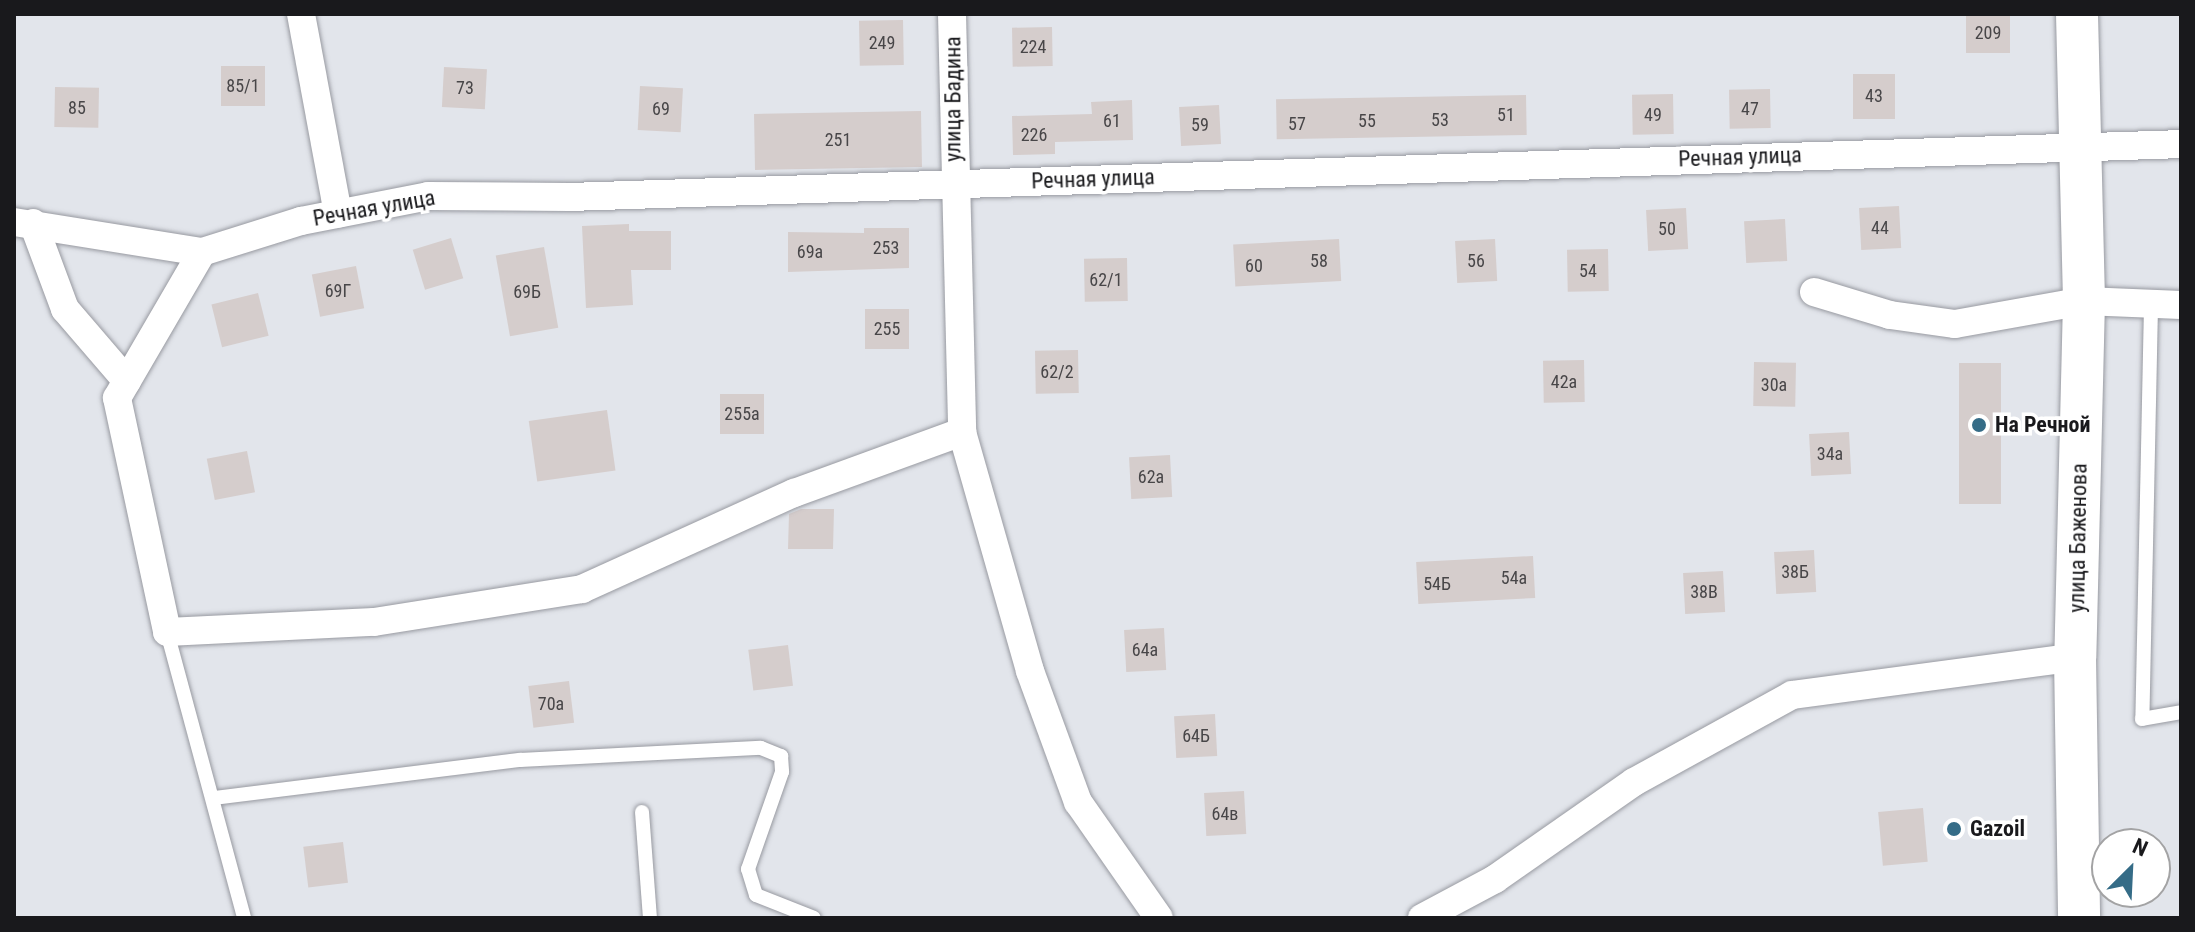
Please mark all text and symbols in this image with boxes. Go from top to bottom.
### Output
house number: 209 [1975,22,2001,44]
house number: 249 [869,32,895,54]
street label: улица Бадина [940,36,966,162]
house number: 224 [1020,36,1046,58]
house number: 85/1 [226,75,260,97]
house number: 73 [456,77,474,99]
house number: 43 [1865,85,1883,107]
house number: 85 [68,97,86,119]
house number: 69 [652,98,670,120]
house number: 47 [1741,98,1759,120]
house number: 51 [1497,104,1515,126]
house number: 49 [1644,104,1662,126]
house number: 53 [1431,109,1449,131]
house number: 61 [1103,110,1121,132]
house number: 55 [1358,110,1376,132]
house number: 57 [1288,113,1306,135]
house number: 59 [1191,114,1209,136]
house number: 226 [1021,124,1047,146]
house number: 251 [825,129,851,151]
street label: Речная улица [1678,142,1802,172]
street label: Речная улица [1031,164,1155,194]
street label: Речная улица [311,184,437,232]
house number: 44 [1871,217,1889,239]
house number: 50 [1658,218,1676,240]
house number: 253 [873,237,899,259]
house number: 69а [797,241,823,263]
house number: 58 [1310,250,1328,272]
house number: 56 [1467,250,1485,272]
house number: 60 [1245,255,1263,277]
house number: 54 [1579,260,1597,282]
house number: 62/1 [1089,269,1123,291]
house number: 69Г [325,280,351,302]
house number: 69Б [513,281,541,303]
house number: 255 [874,318,900,340]
house number: 62/2 [1040,361,1074,383]
house number: 42а [1551,371,1577,393]
house number: 30а [1761,374,1787,396]
house number: 255а [724,403,760,425]
place label: На Речной [1995,412,2091,438]
marker: На Речной [1970,416,1988,434]
house number: 34а [1817,443,1843,465]
street label: улица Баженова [2063,463,2093,613]
house number: 62а [1138,466,1164,488]
house number: 38Б [1781,561,1809,583]
house number: 54а [1501,567,1527,589]
house number: 54Б [1423,573,1451,595]
house number: 38В [1690,581,1718,603]
house number: 64а [1132,639,1158,661]
house number: 70а [538,693,564,715]
house number: 64Б [1182,725,1210,747]
house number: 64в [1212,803,1238,825]
place label: Gazoil [1970,816,2025,842]
marker: Gazoil [1945,820,1963,838]
north arrow [2091,828,2171,908]
text: N [2129,833,2151,862]

